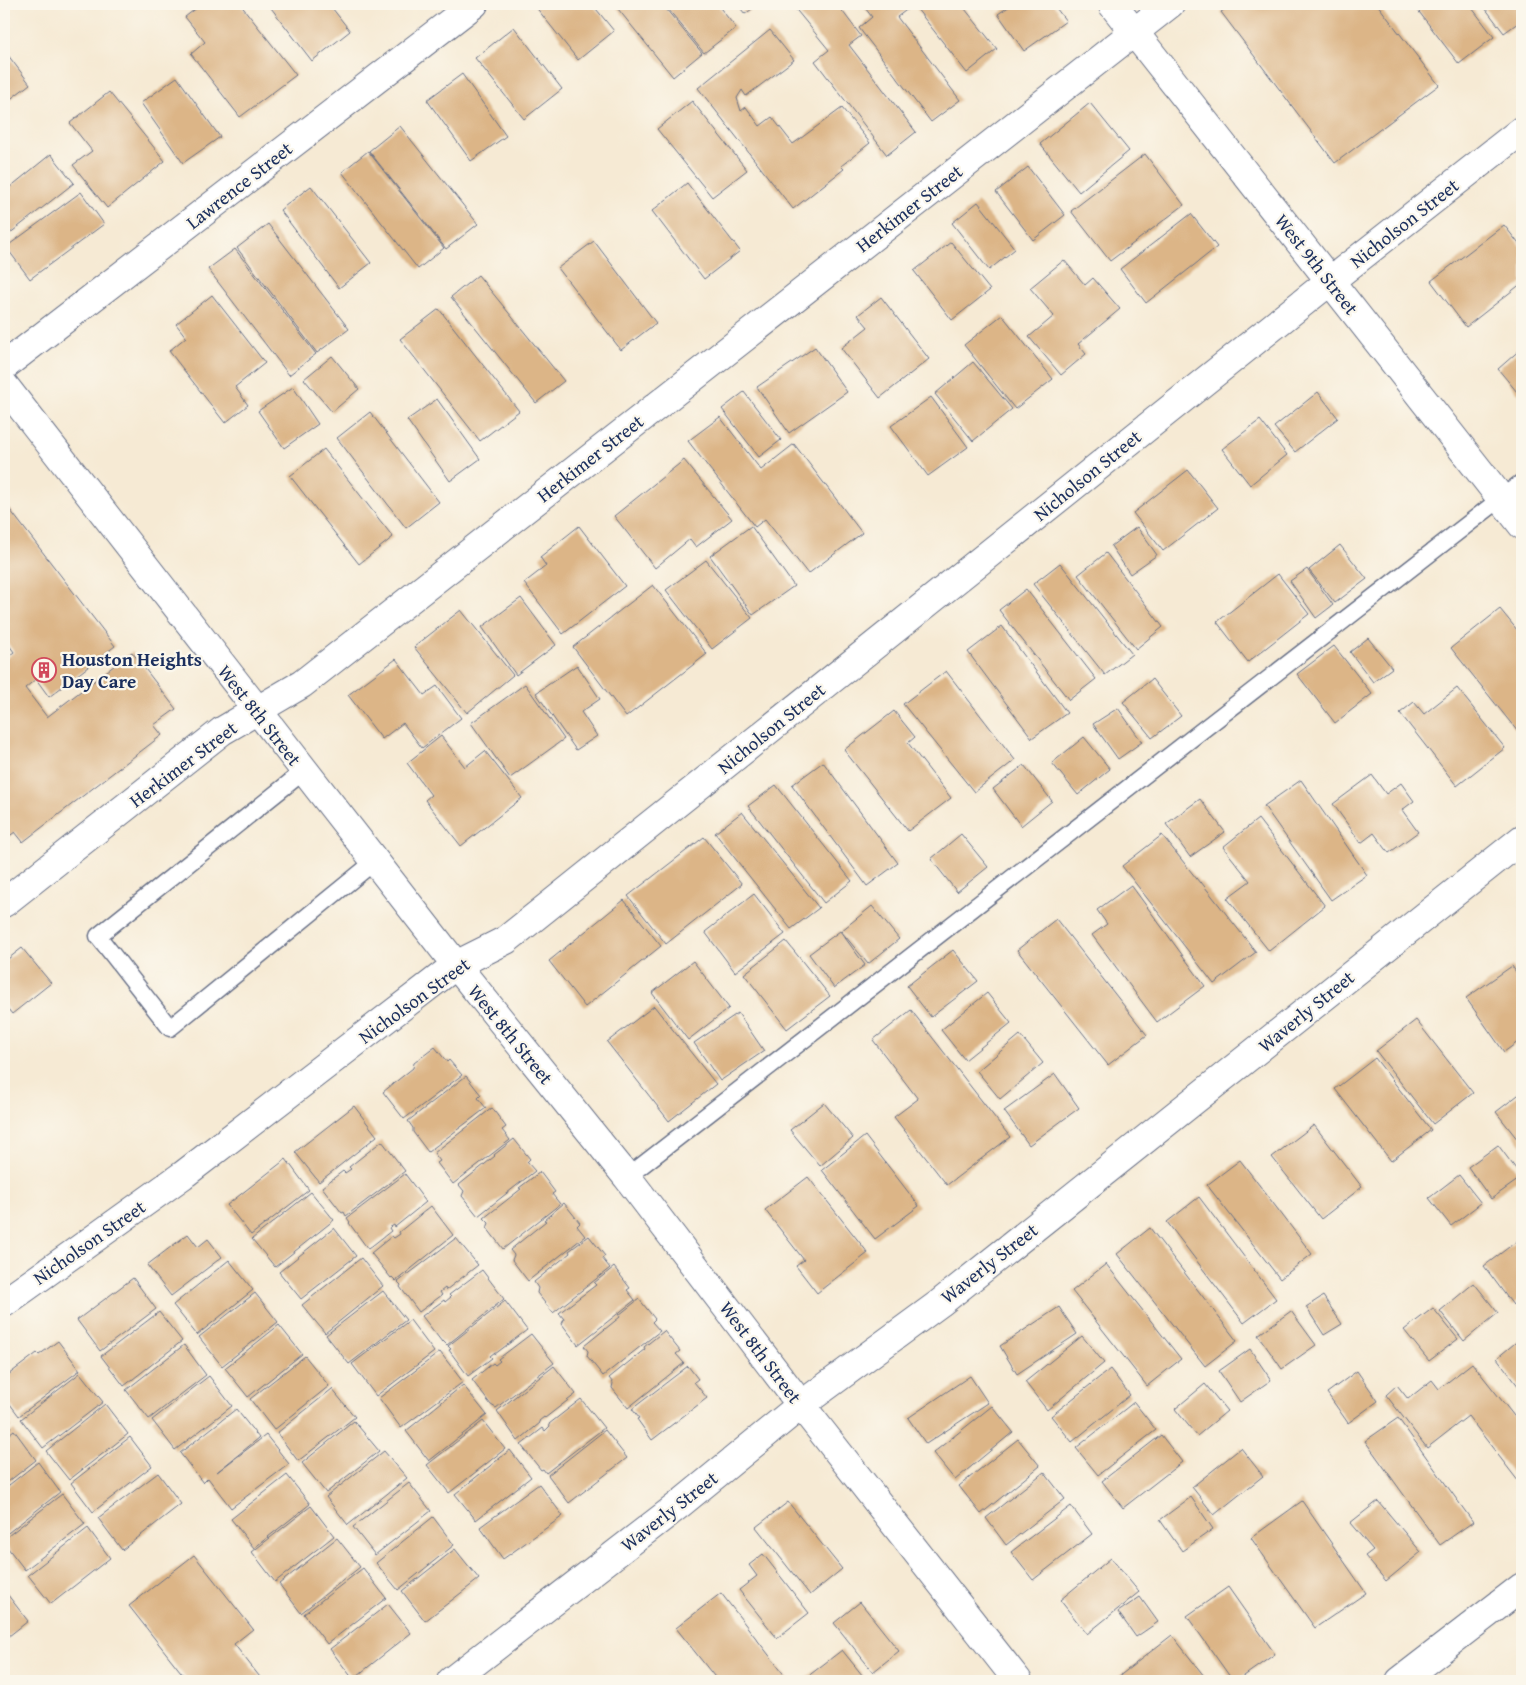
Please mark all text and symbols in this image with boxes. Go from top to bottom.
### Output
street label: Lawrence Street [180,134,298,235]
street label: Herkimer Street [850,157,969,259]
street label: Nicholson Street [1343,171,1465,275]
street label: West 9th Street [1269,207,1366,321]
street label: Herkimer Street [531,407,650,509]
street label: Nicholson Street [1027,422,1147,527]
place label: Houston Heights Day Care [62,645,202,695]
building icon: Houston Heights Day Care [31,657,57,683]
street label: West 8th Street [212,658,309,772]
street label: Nicholson Street [711,675,831,780]
street label: Herkimer Street [123,714,243,814]
street label: Nicholson Street [352,950,476,1050]
street label: Waverly Street [1252,963,1360,1059]
street label: West 8th Street [462,978,560,1090]
street label: Nicholson Street [27,1193,151,1291]
street label: Waverly Street [934,1216,1044,1310]
street label: West 8th Street [713,1295,809,1409]
street label: Waverly Street [614,1464,724,1558]

